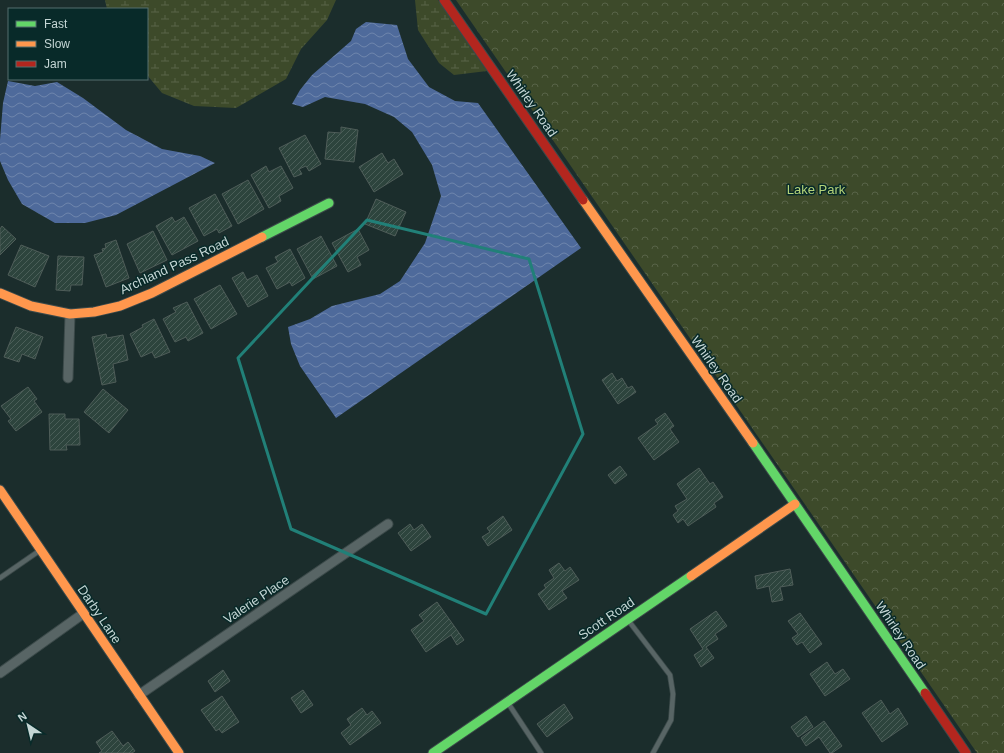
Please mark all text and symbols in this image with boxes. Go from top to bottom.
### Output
legend [8,8,148,80]
text: Fast [44,17,68,31]
text: Slow [44,37,70,51]
text: Jam [44,57,67,71]
street label: Whirley Road [503,67,560,140]
park label: Lake Park [787,182,846,197]
street label: Archland Pass Road [117,234,231,297]
street label: Whirley Road [688,333,745,406]
street label: Valerie Place [221,572,292,627]
street label: Darby Lane [75,582,125,646]
street label: Scott Road [575,594,637,643]
street label: Whirley Road [873,599,929,672]
north arrow [8,705,48,745]
text: N [16,710,29,724]

